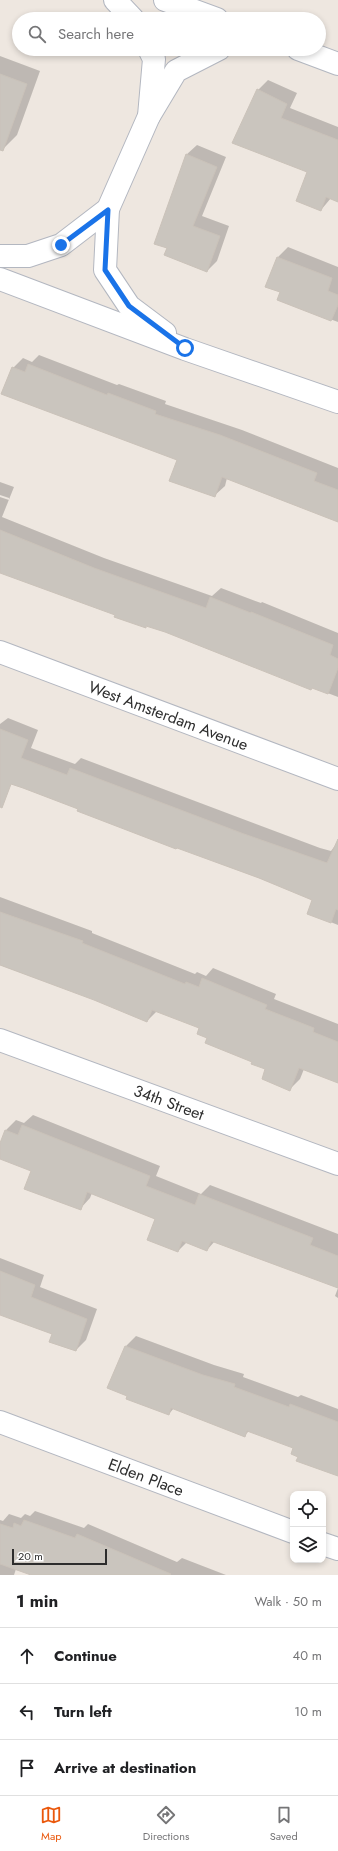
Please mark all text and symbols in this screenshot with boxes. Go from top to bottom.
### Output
search box [12,12,326,56]
icon: search [26,23,48,45]
text: Search here [58,23,134,45]
route end [52,236,70,254]
route start [176,339,194,357]
street label: West Amsterdam Avenue [85,675,251,756]
street label: 34th Street [130,1079,207,1126]
street label: Elden Place [105,1453,187,1502]
map controls [290,1491,326,1563]
button: locate [290,1491,326,1527]
button: layers [290,1527,326,1563]
scale bar [12,1547,107,1566]
text: 20 m [18,1548,43,1564]
text: 1 min [16,1589,58,1613]
text: Walk · 50 m [255,1592,322,1611]
icon: ahead [16,1645,38,1667]
text: Continue [54,1645,117,1667]
text: 40 m [293,1646,322,1665]
icon: left [16,1701,38,1723]
text: Turn left [54,1701,112,1723]
text: 10 m [294,1702,322,1721]
icon: arrive [16,1757,38,1779]
text: Arrive at destination [54,1757,196,1779]
tab: Map [40,1804,62,1844]
tab: Directions [143,1804,189,1844]
tab: Saved [270,1804,298,1844]

